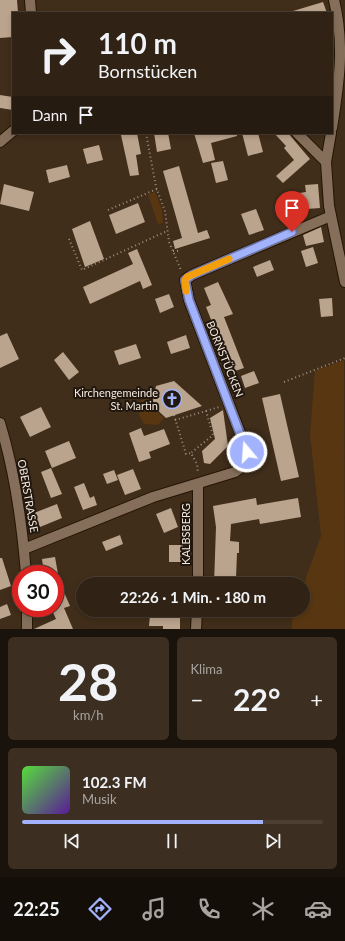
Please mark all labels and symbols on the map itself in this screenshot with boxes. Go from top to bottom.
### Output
pin [275,191,309,232]
street label: BORNSTÜCKEN [204,319,247,399]
place label: Kirchengemeinde St. Martin [74,386,158,412]
church icon: Kirchengemeinde St. Martin [161,388,183,410]
position arrow [226,431,268,473]
street label: OBERSTRASSE [16,458,41,534]
street label: KALBSBERG [179,503,192,565]
speed limit sign: 30 [12,565,64,617]

